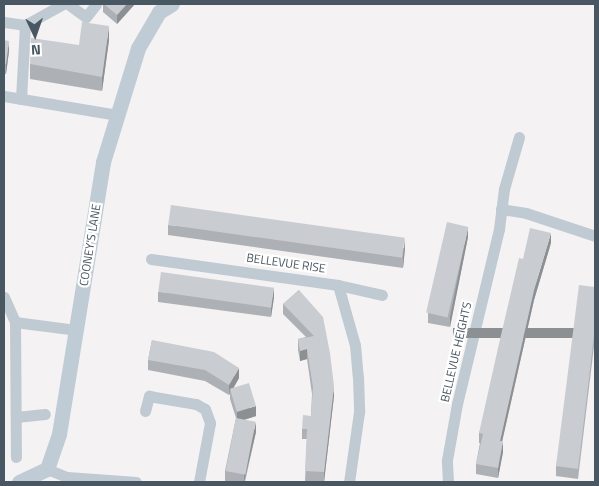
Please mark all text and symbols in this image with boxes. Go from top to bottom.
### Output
north arrow [10,10,60,60]
text: N [30,40,41,61]
street label: COONEY'S LANE [76,203,104,287]
street label: BELLEVUE RISE [246,250,326,276]
street label: BELLEVUE HEIGHTS [437,301,475,403]

